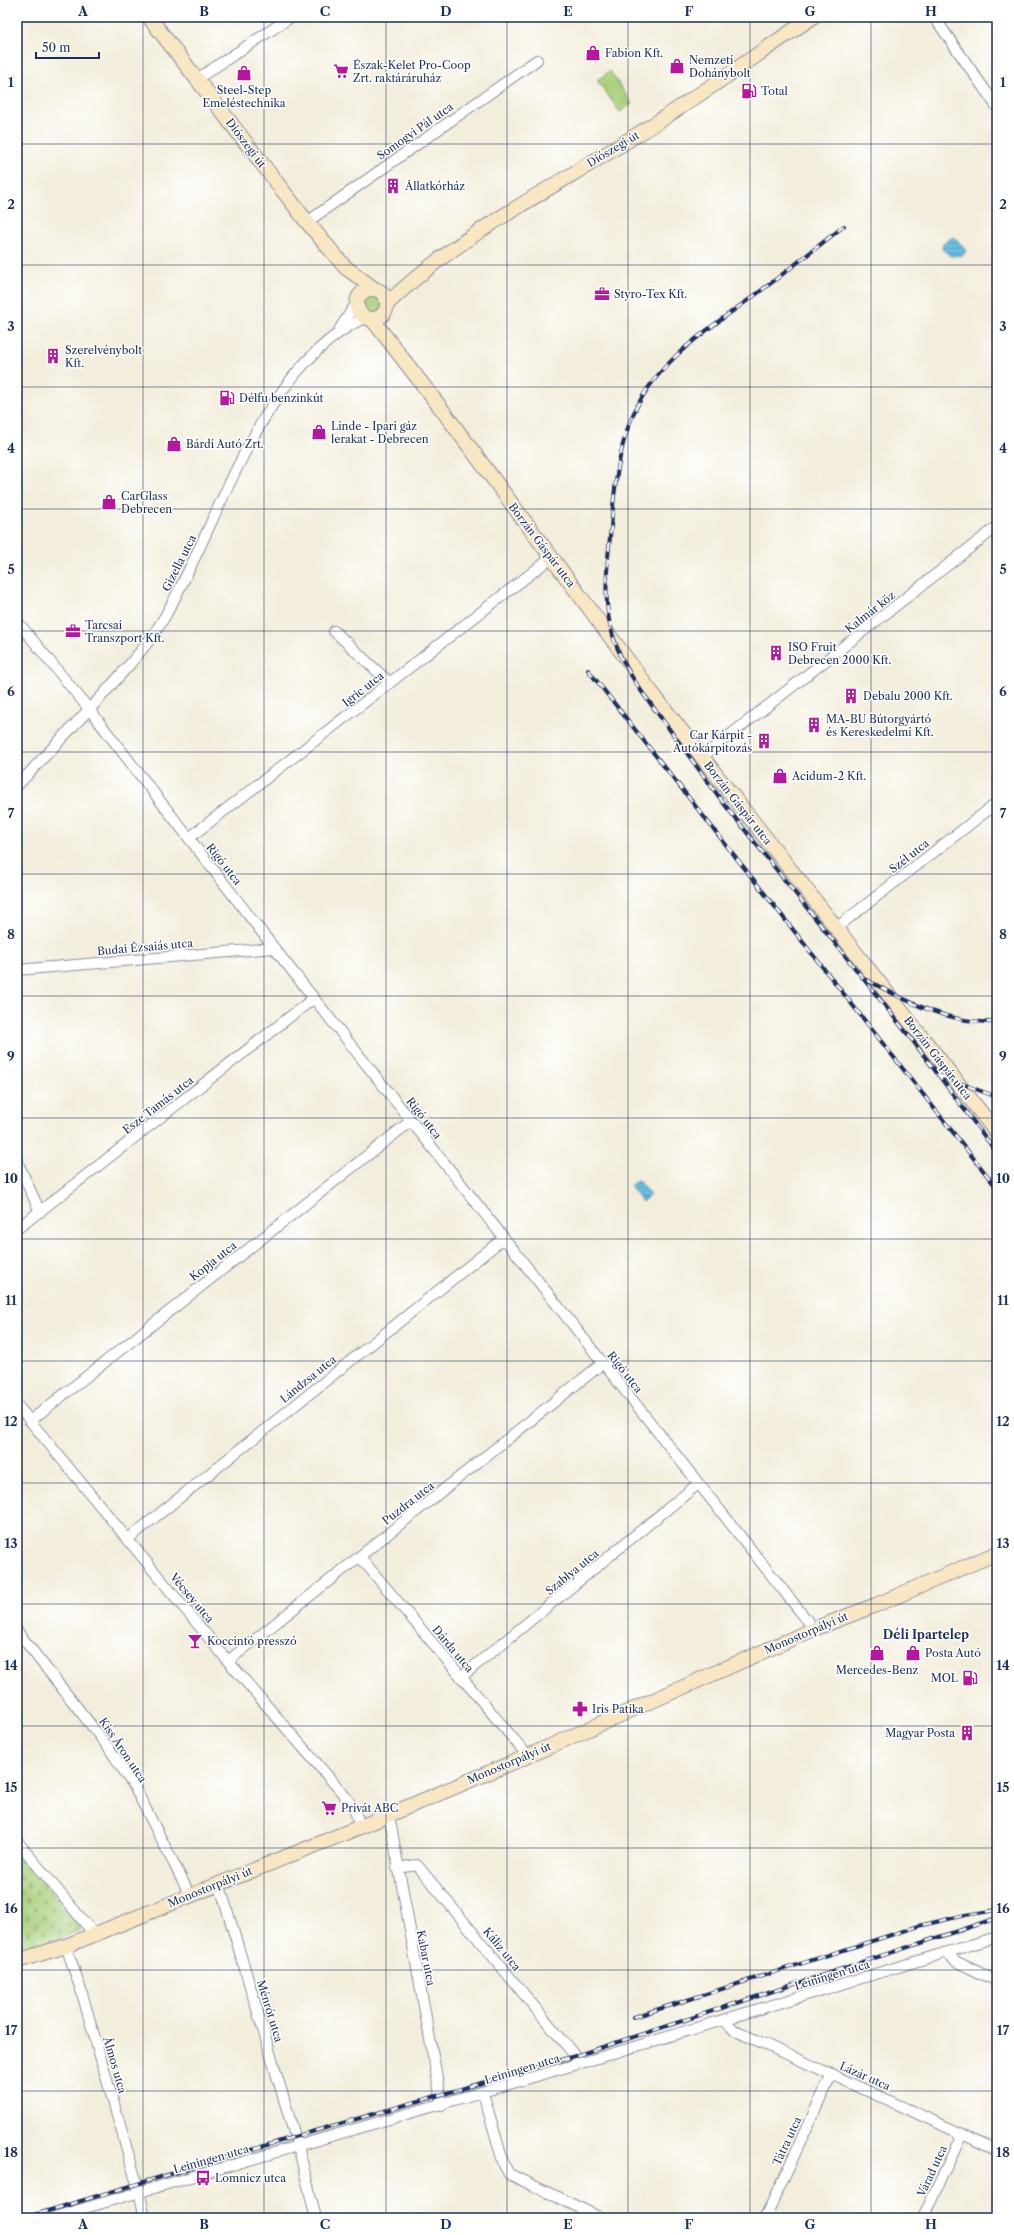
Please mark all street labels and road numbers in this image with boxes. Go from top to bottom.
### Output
street label: Somogyi Pál utca [374,99,456,163]
street label: Diószegi út [223,116,269,171]
street label: Diószegi út [584,128,642,170]
street label: Borzán Gáspár utca [506,500,578,590]
street label: Gizella utca [159,532,199,594]
street label: Kalmár köz [842,588,898,636]
street label: Igric utca [339,668,387,710]
street label: Borzán Gáspár utca [701,759,775,848]
street label: Szél utca [886,836,932,876]
street label: Rigó utca [203,840,245,888]
street label: Budai Ézsaiás utca [96,936,194,958]
street label: Borzán Gáspár utca [901,1014,975,1103]
street label: Esze Tamás utca [120,1073,196,1137]
street label: Rigó utca [403,1094,445,1142]
street label: Kopja utca [187,1238,239,1284]
street label: Rigó utca [604,1348,646,1396]
street label: Lándzsa utca [277,1352,339,1406]
street label: Puzdra utca [379,1478,437,1528]
street label: Szablya utca [543,1546,602,1598]
street label: Vécsey utca [167,1570,217,1626]
street label: Monostorpályi út [762,1609,850,1657]
street label: Dárda utca [429,1623,477,1675]
street label: Kiss Áron utca [96,1715,150,1785]
street label: Monostorpályi út [465,1739,553,1787]
street label: Monostorpályi út [166,1864,254,1910]
street label: Káliz utca [480,1924,524,1974]
street label: Kabar utca [414,1929,438,1987]
street label: Leiningen utca [793,1957,871,1993]
street label: Ménrót utca [254,1978,286,2044]
street label: Álmos utca [100,2034,130,2095]
street label: Leiningen utca [483,2051,561,2087]
street label: Lázár utca [837,2059,893,2093]
street label: Tátra utca [770,2114,804,2168]
street label: Leiningen utca [172,2141,251,2176]
street label: Várad utca [914,2143,950,2200]

